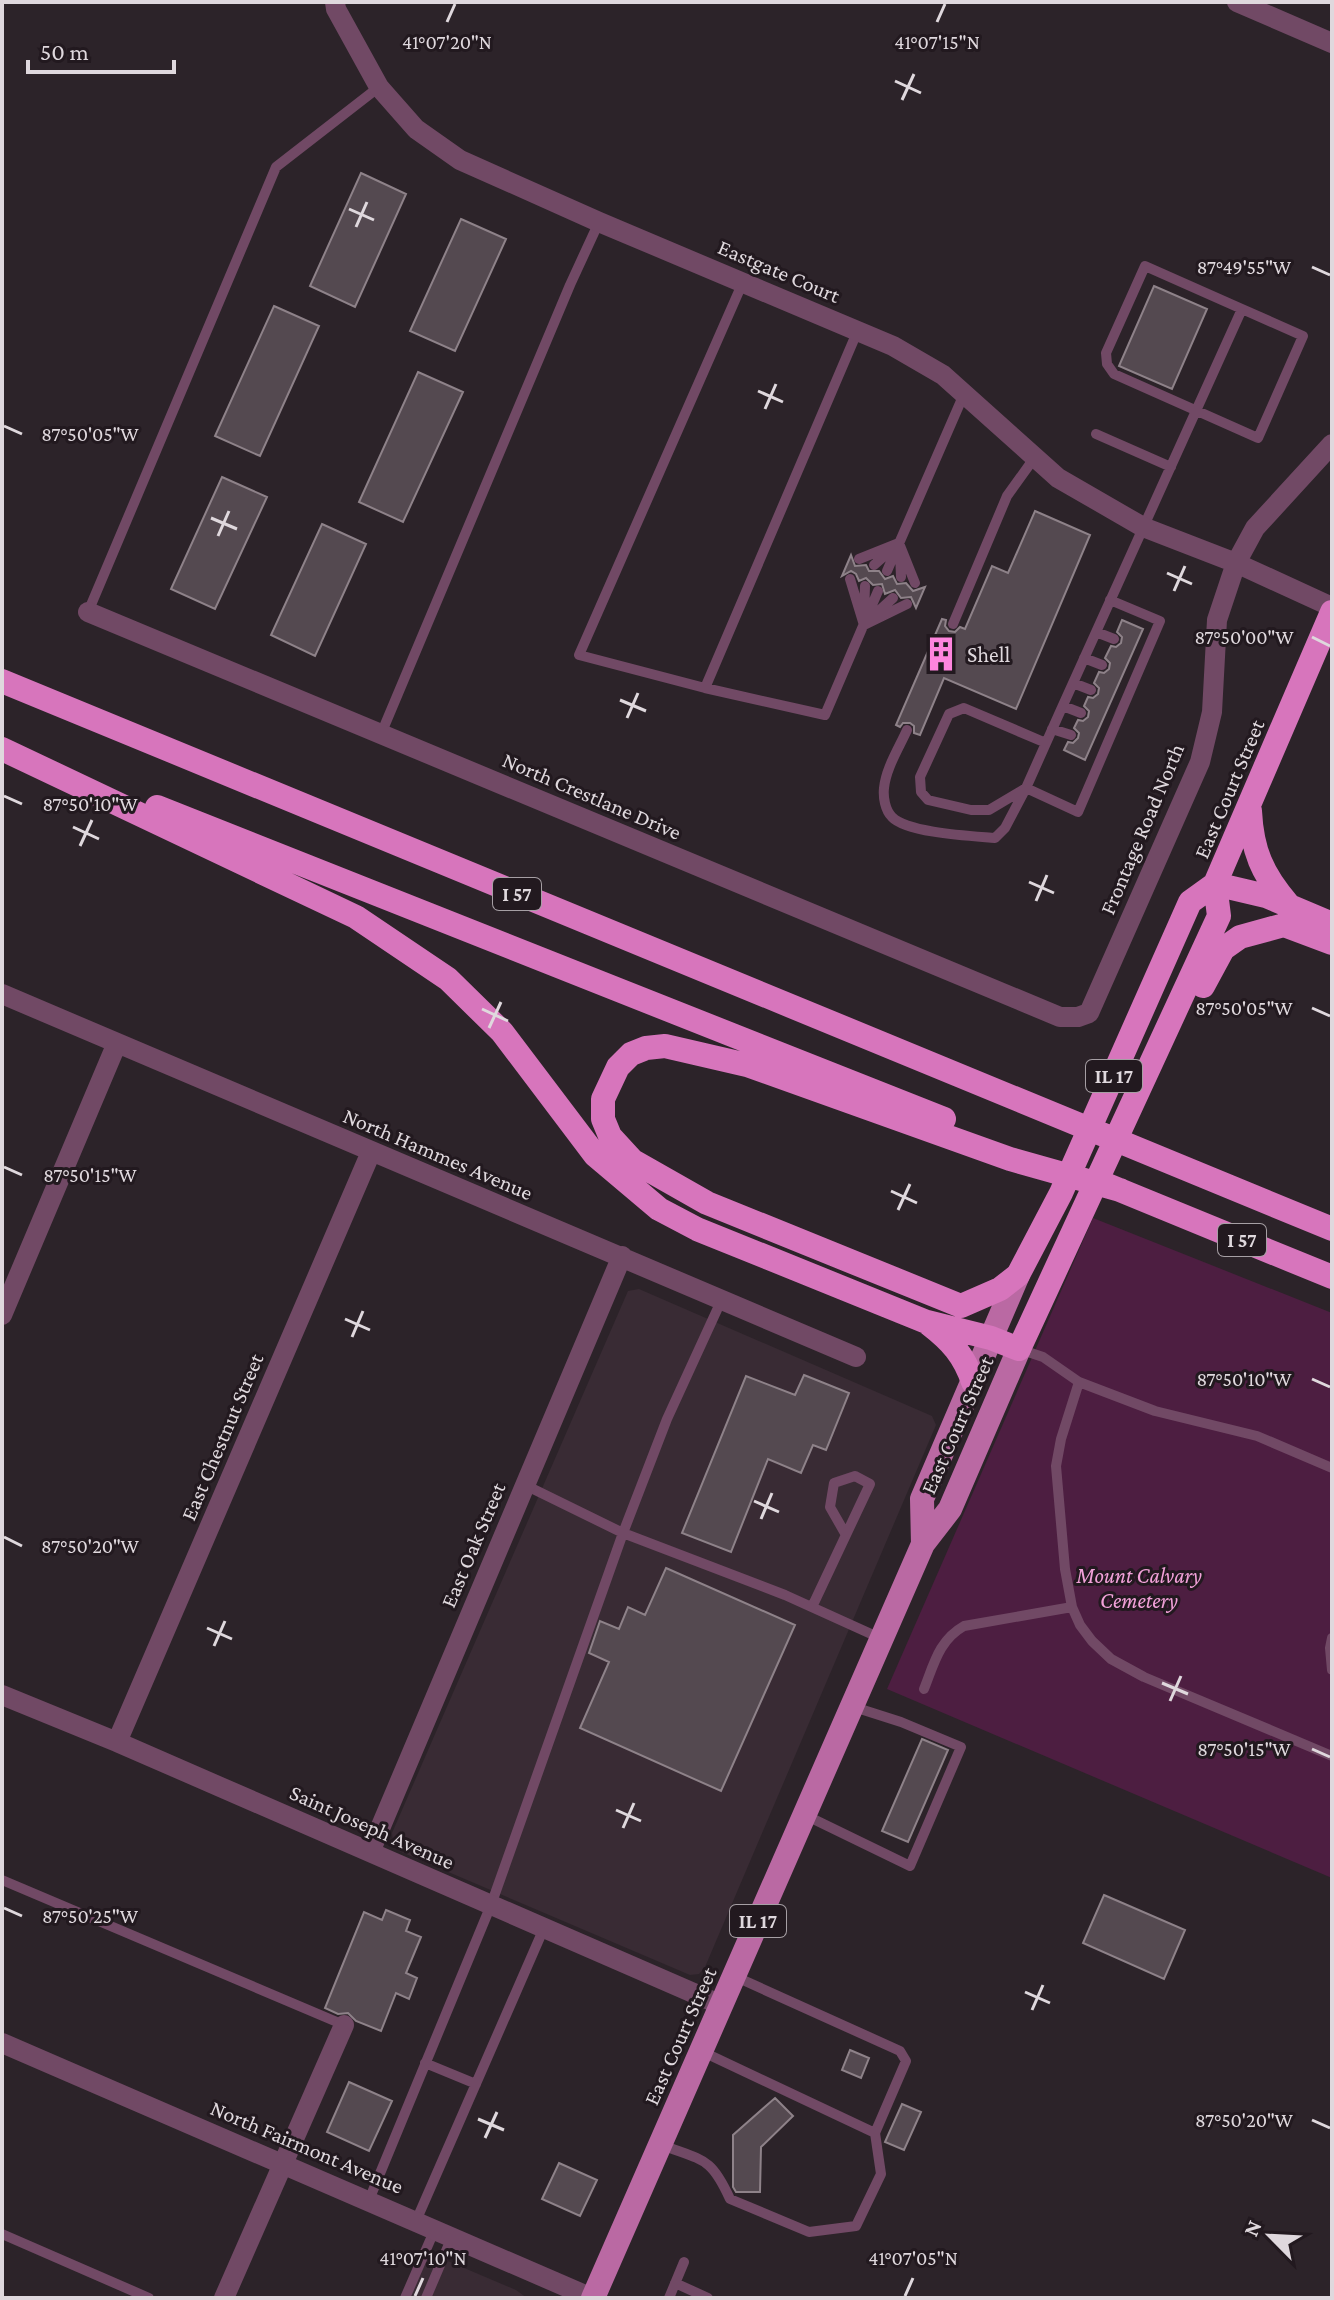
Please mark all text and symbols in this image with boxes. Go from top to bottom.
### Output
scale bar [28,24,174,74]
text: 41°07'20"N [402,31,492,53]
text: 41°07'15"N [894,31,980,53]
text: 50 m [40,38,89,65]
street label: Eastgate Court [714,234,844,308]
text: 87°49'55"W [1197,256,1292,278]
text: 87°50'05"W [41,423,139,445]
text: 87°50'00"W [1194,626,1294,648]
building icon: Shell [922,635,960,673]
place label: Shell [967,642,1011,667]
street label: East Court Street [1189,715,1270,862]
street label: Frontage Road North [1095,740,1189,918]
street label: North Crestlane Drive [499,747,685,845]
text: 87°50'10"W [42,793,138,815]
road number: I 57 [493,878,541,910]
text: 87°50'05"W [1195,997,1293,1019]
road number: IL 17 [1086,1060,1142,1092]
street label: North Hammes Avenue [339,1103,537,1205]
text: 87°50'15"W [43,1164,137,1186]
road number: I 57 [1218,1224,1266,1256]
street label: East Chestnut Street [176,1349,269,1524]
street label: East Court Street [915,1351,999,1498]
text: 87°50'10"W [1196,1368,1292,1390]
street label: East Oak Street [435,1478,511,1611]
text: 87°50'20"W [41,1535,140,1557]
park label: Mount Calvary Cemetery [1075,1563,1202,1613]
text: 87°50'15"W [1197,1738,1291,1760]
street label: Saint Joseph Avenue [286,1779,458,1875]
text: 87°50'25"W [42,1905,139,1927]
road number: IL 17 [730,1905,786,1937]
street label: East Court Street [638,1962,722,2109]
street label: North Fairmont Avenue [207,2095,407,2199]
text: 87°50'20"W [1195,2109,1294,2131]
north arrow [1230,2196,1310,2276]
text: N [1238,2216,1267,2240]
text: 41°07'10"N [379,2247,467,2269]
text: 41°07'05"N [868,2247,958,2269]

